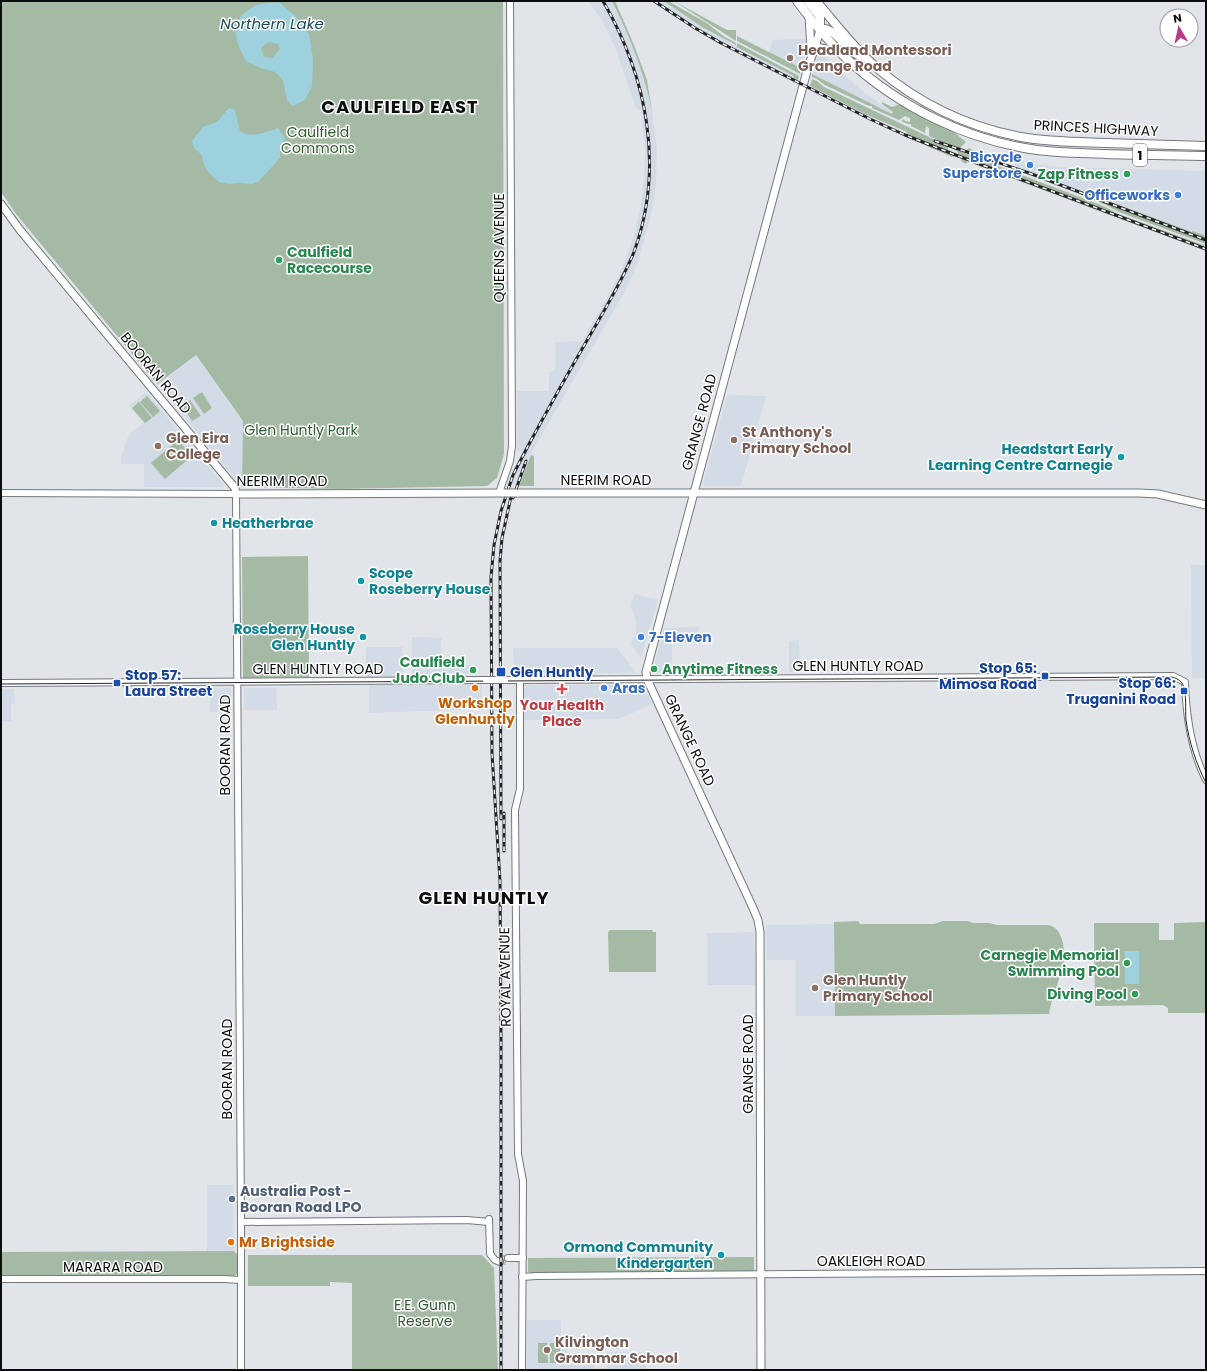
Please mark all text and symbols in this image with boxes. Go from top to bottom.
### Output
north arrow [1159,8,1199,48]
text: N [1172,10,1183,27]
water label: Northern Lake [220,13,324,34]
place label: Headland Montessori Grange Road [798,40,952,76]
marker: Headland Montessori Grange Road [785,53,795,63]
district label: CAULFIELD EAST [321,94,479,119]
street label: PRINCES HIGHWAY [1033,115,1159,141]
park label: Caulfield Commons [281,122,355,158]
road number: 1 [1133,144,1147,166]
place label: Bicycle Superstore [943,147,1022,183]
marker: Bicycle Superstore [1025,160,1035,170]
place label: Zap Fitness [1038,164,1119,184]
marker: Zap Fitness [1122,169,1132,179]
place label: Officeworks [1084,185,1170,205]
marker: Officeworks [1173,190,1183,200]
street label: QUEENS AVENUE [489,193,509,303]
place label: Caulfield Racecourse [287,242,372,278]
marker: Caulfield Racecourse [274,255,284,265]
street label: BOORAN ROAD [116,328,196,418]
street label: GRANGE ROAD [676,371,722,473]
park label: Glen Huntly Park [244,420,359,440]
place label: St Anthony's Primary School [742,422,851,458]
place label: Glen Eira College [166,428,229,464]
marker: St Anthony's Primary School [729,435,739,445]
place label: Headstart Early Learning Centre Carnegie [928,439,1113,475]
marker: Glen Eira College [153,441,163,451]
marker: Headstart Early Learning Centre Carnegie [1116,452,1126,462]
street label: NEERIM ROAD [561,470,651,490]
street label: NEERIM ROAD [237,471,327,491]
place label: Heatherbrae [222,513,314,533]
marker: Heatherbrae [209,518,219,528]
place label: Scope Roseberry House [369,563,491,599]
marker: Scope Roseberry House [356,576,366,586]
place label: Roseberry House Glen Huntly [234,619,355,655]
place label: 7-Eleven [649,627,712,647]
marker: Roseberry House Glen Huntly [358,632,368,642]
marker: 7-Eleven [636,632,646,642]
place label: Caulfield Judo Club [392,652,465,688]
street label: GLEN HUNTLY ROAD [792,656,924,676]
place label: Stop 65: Mimosa Road [939,658,1037,694]
street label: GLEN HUNTLY ROAD [252,659,384,679]
place label: Anytime Fitness [662,659,778,679]
place label: Glen Huntly [510,662,594,682]
marker: Anytime Fitness [649,664,659,674]
place label: Stop 57: Laura Street [125,665,213,701]
marker: Caulfield Judo Club [468,665,478,675]
marker: Glen Huntly [495,666,507,678]
marker: Stop 65: Mimosa Road [1040,671,1050,681]
place label: Stop 66: Truganini Road [1066,673,1176,709]
marker: Stop 57: Laura Street [112,678,122,688]
place label: Aras [612,678,646,698]
marker: Workshop Glenhuntly [470,683,480,693]
marker: Your Health Place [556,683,568,695]
marker: Aras [599,683,609,693]
marker: Stop 66: Truganini Road [1179,686,1189,696]
street label: GRANGE ROAD [660,691,720,789]
place label: Workshop Glenhuntly [435,693,515,729]
street label: BOORAN ROAD [215,694,235,795]
place label: Your Health Place [520,695,604,731]
district label: GLEN HUNTLY [418,885,550,910]
street label: ROYAL AVENUE [494,927,516,1027]
place label: Carnegie Memorial Swimming Pool [981,945,1119,981]
marker: Carnegie Memorial Swimming Pool [1122,958,1132,968]
place label: Glen Huntly Primary School [823,970,932,1006]
marker: Glen Huntly Primary School [810,983,820,993]
place label: Diving Pool [1047,984,1127,1004]
marker: Diving Pool [1130,989,1140,999]
street label: GRANGE ROAD [738,1014,758,1114]
street label: BOORAN ROAD [217,1018,237,1119]
place label: Australia Post - Booran Road LPO [240,1181,361,1217]
marker: Australia Post - Booran Road LPO [227,1194,237,1204]
place label: Mr Brightside [239,1232,335,1252]
marker: Mr Brightside [226,1237,236,1247]
place label: Ormond Community Kindergarten [564,1237,713,1273]
marker: Ormond Community Kindergarten [716,1250,726,1260]
street label: OAKLEIGH ROAD [817,1251,925,1271]
street label: MARARA ROAD [63,1257,163,1277]
park label: E.E. Gunn Reserve [394,1295,456,1331]
place label: Kilvington Grammar School [555,1332,678,1368]
marker: Kilvington Grammar School [542,1345,552,1355]

